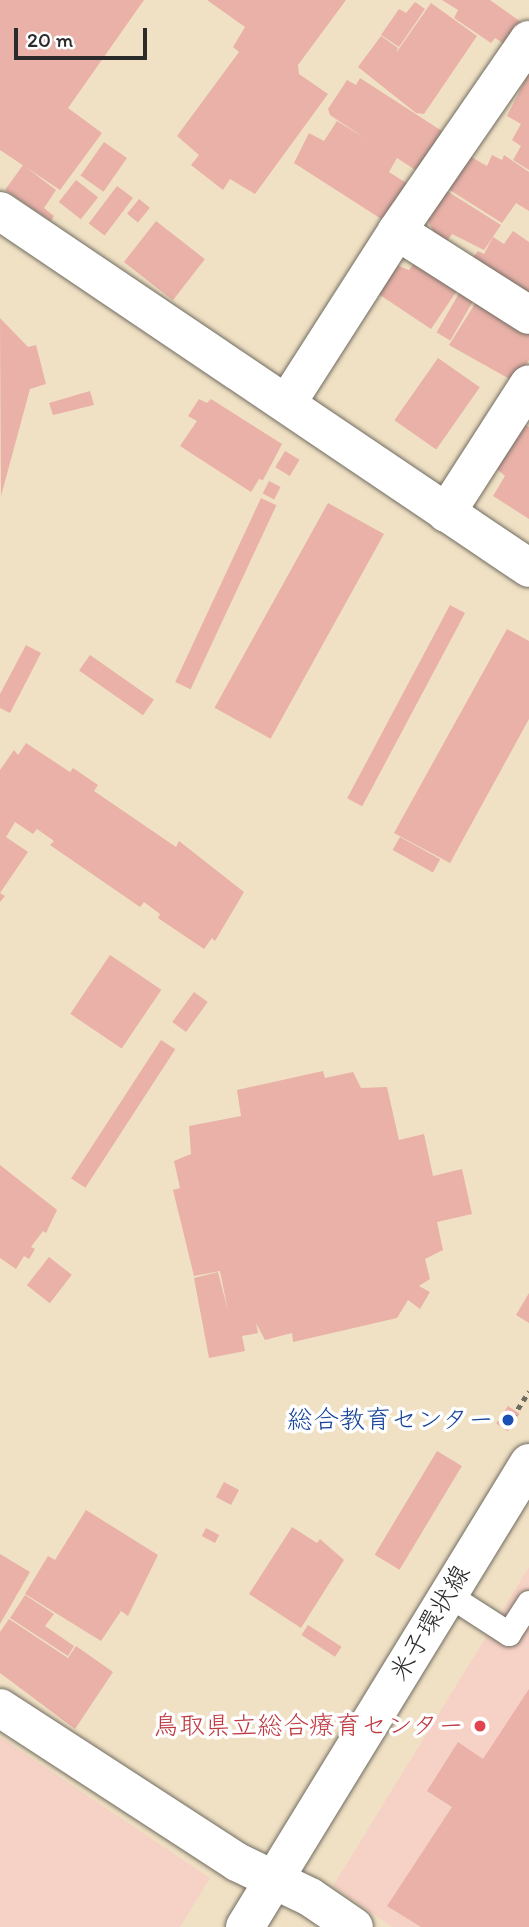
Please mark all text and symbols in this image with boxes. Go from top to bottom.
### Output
scale bar [18,14,150,58]
text: 20 m [27,27,73,52]
place label: 総合教育センター [286,1404,494,1436]
marker: 総合教育センター [500,1412,516,1428]
street label: 米子環状線 [383,1559,477,1687]
place label: 鳥取県立総合療育センター [152,1710,464,1742]
marker: 鳥取県立総合療育センター [470,1716,490,1736]

